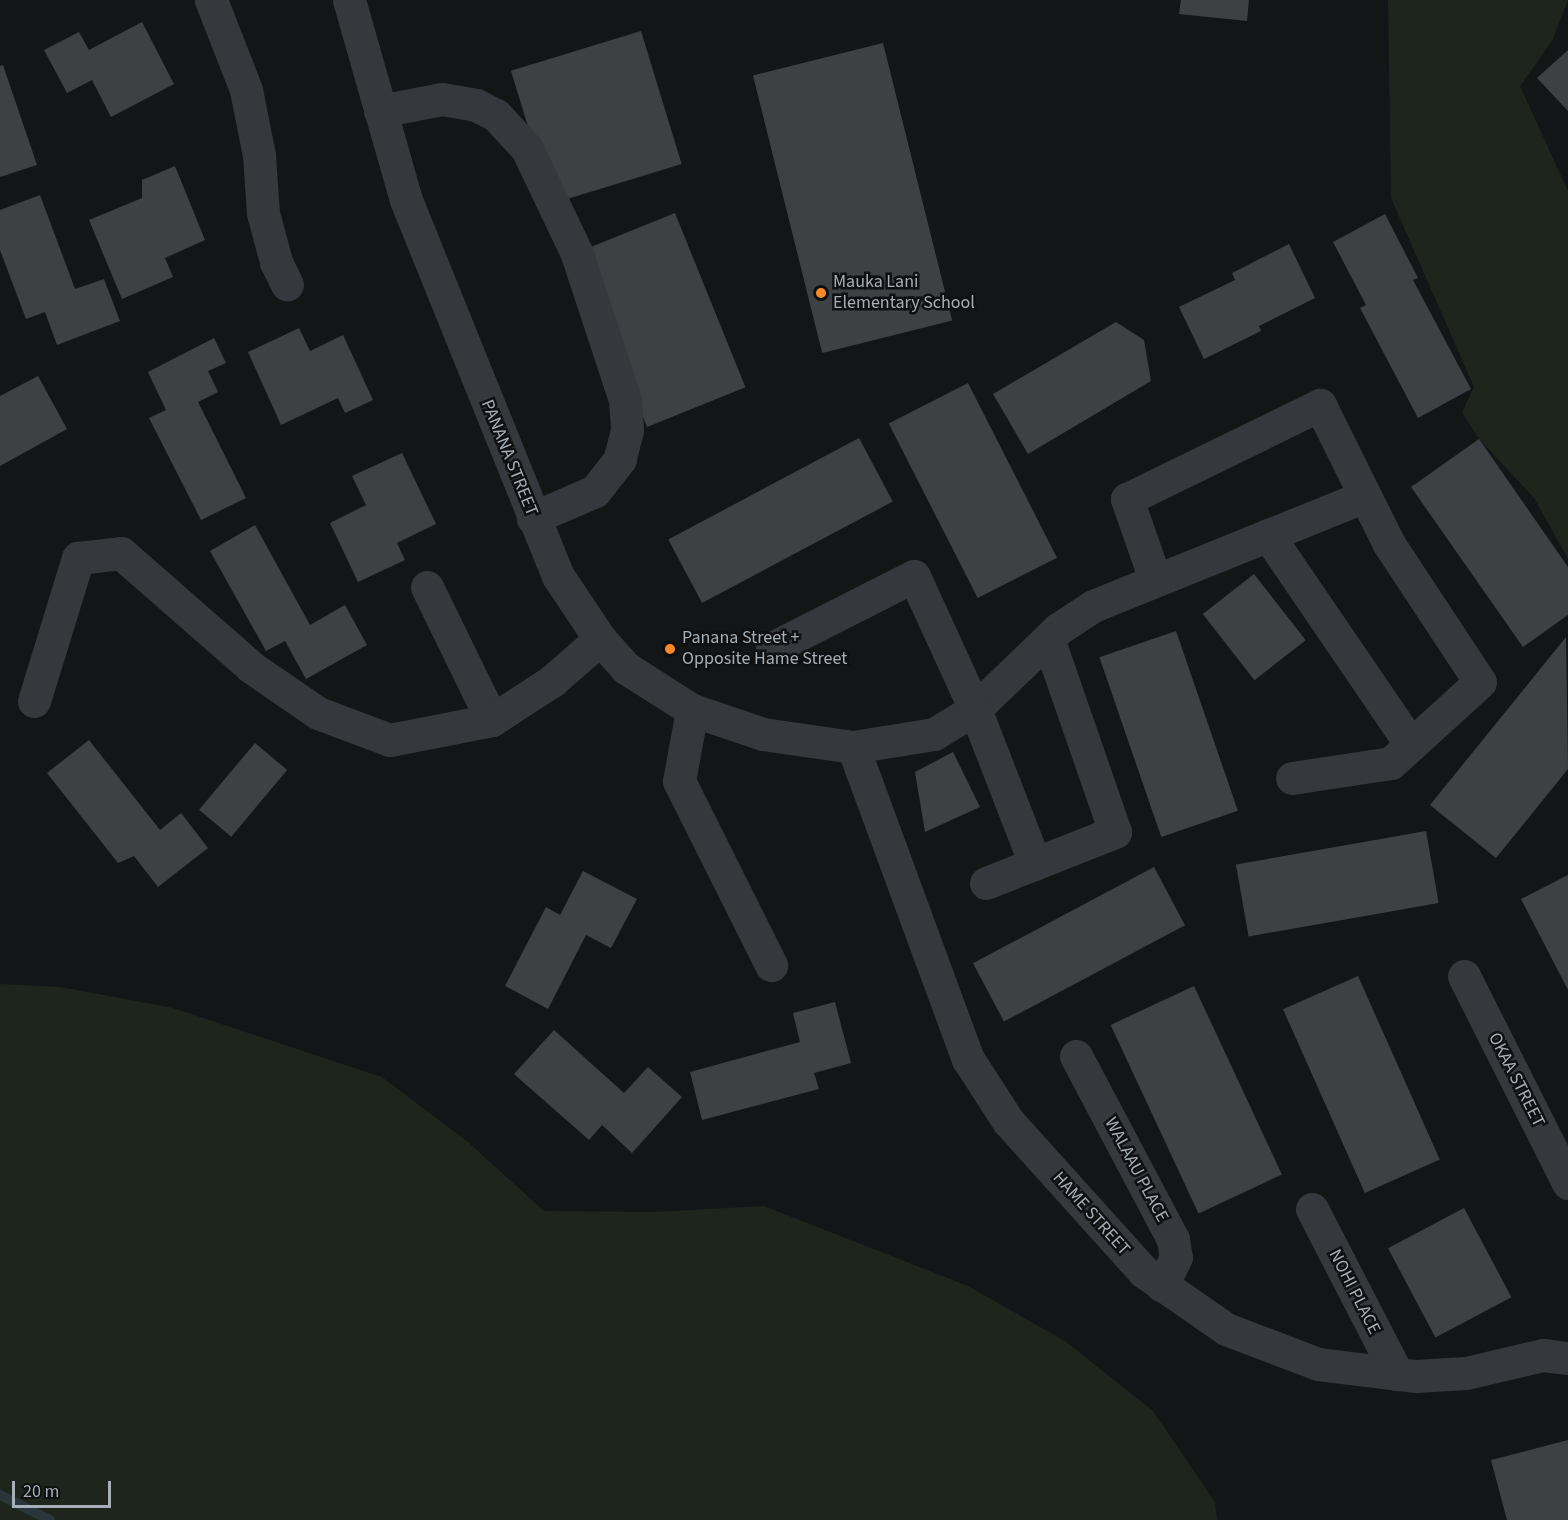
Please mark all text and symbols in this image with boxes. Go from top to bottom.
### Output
place label: Mauka Lani Elementary School [833,272,975,314]
marker: Mauka Lani Elementary School [814,286,828,300]
street label: PANANA STREET [476,397,542,519]
place label: Panana Street + Opposite Hame Street [682,628,847,670]
marker: Panana Street + Opposite Hame Street [663,642,677,656]
street label: OKAA STREET [1483,1029,1549,1131]
street label: WALAAU PLACE [1099,1114,1173,1226]
street label: HAME STREET [1048,1168,1134,1260]
street label: NOHI PLACE [1323,1246,1385,1338]
scale bar [15,1469,114,1507]
text: 20 m [23,1479,59,1504]

